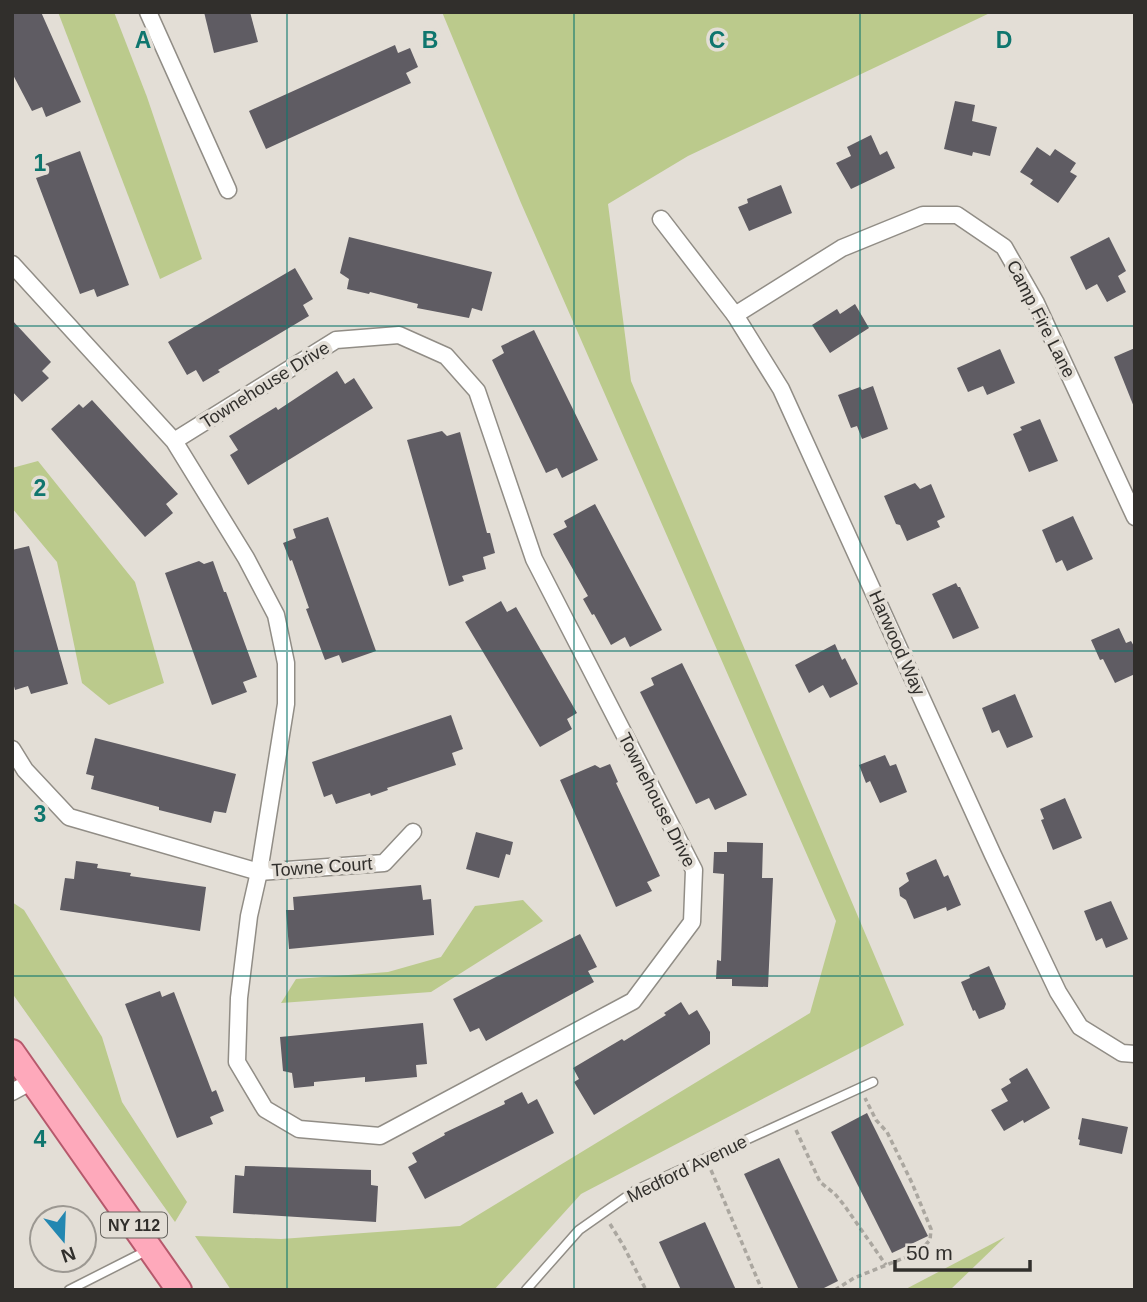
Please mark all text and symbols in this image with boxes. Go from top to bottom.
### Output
text: A [135,27,151,53]
text: B [422,27,438,53]
text: C [709,27,725,53]
text: D [996,27,1012,53]
text: 1 [34,150,47,176]
street label: Camp Fire Lane [1003,257,1079,381]
street label: Townehouse Drive [197,337,333,433]
text: 2 [34,475,46,501]
street label: Harwood Way [865,588,929,698]
street label: Townehouse Drive [614,729,700,871]
text: 3 [34,801,46,827]
street label: Towne Court [271,853,373,881]
text: 4 [34,1126,47,1152]
street label: Medford Avenue [624,1131,750,1207]
north arrow [28,1204,98,1274]
road number: NY 112 [101,1212,167,1238]
scale bar [895,1228,1030,1272]
text: 50 m [906,1241,953,1264]
text: N [58,1242,78,1267]

